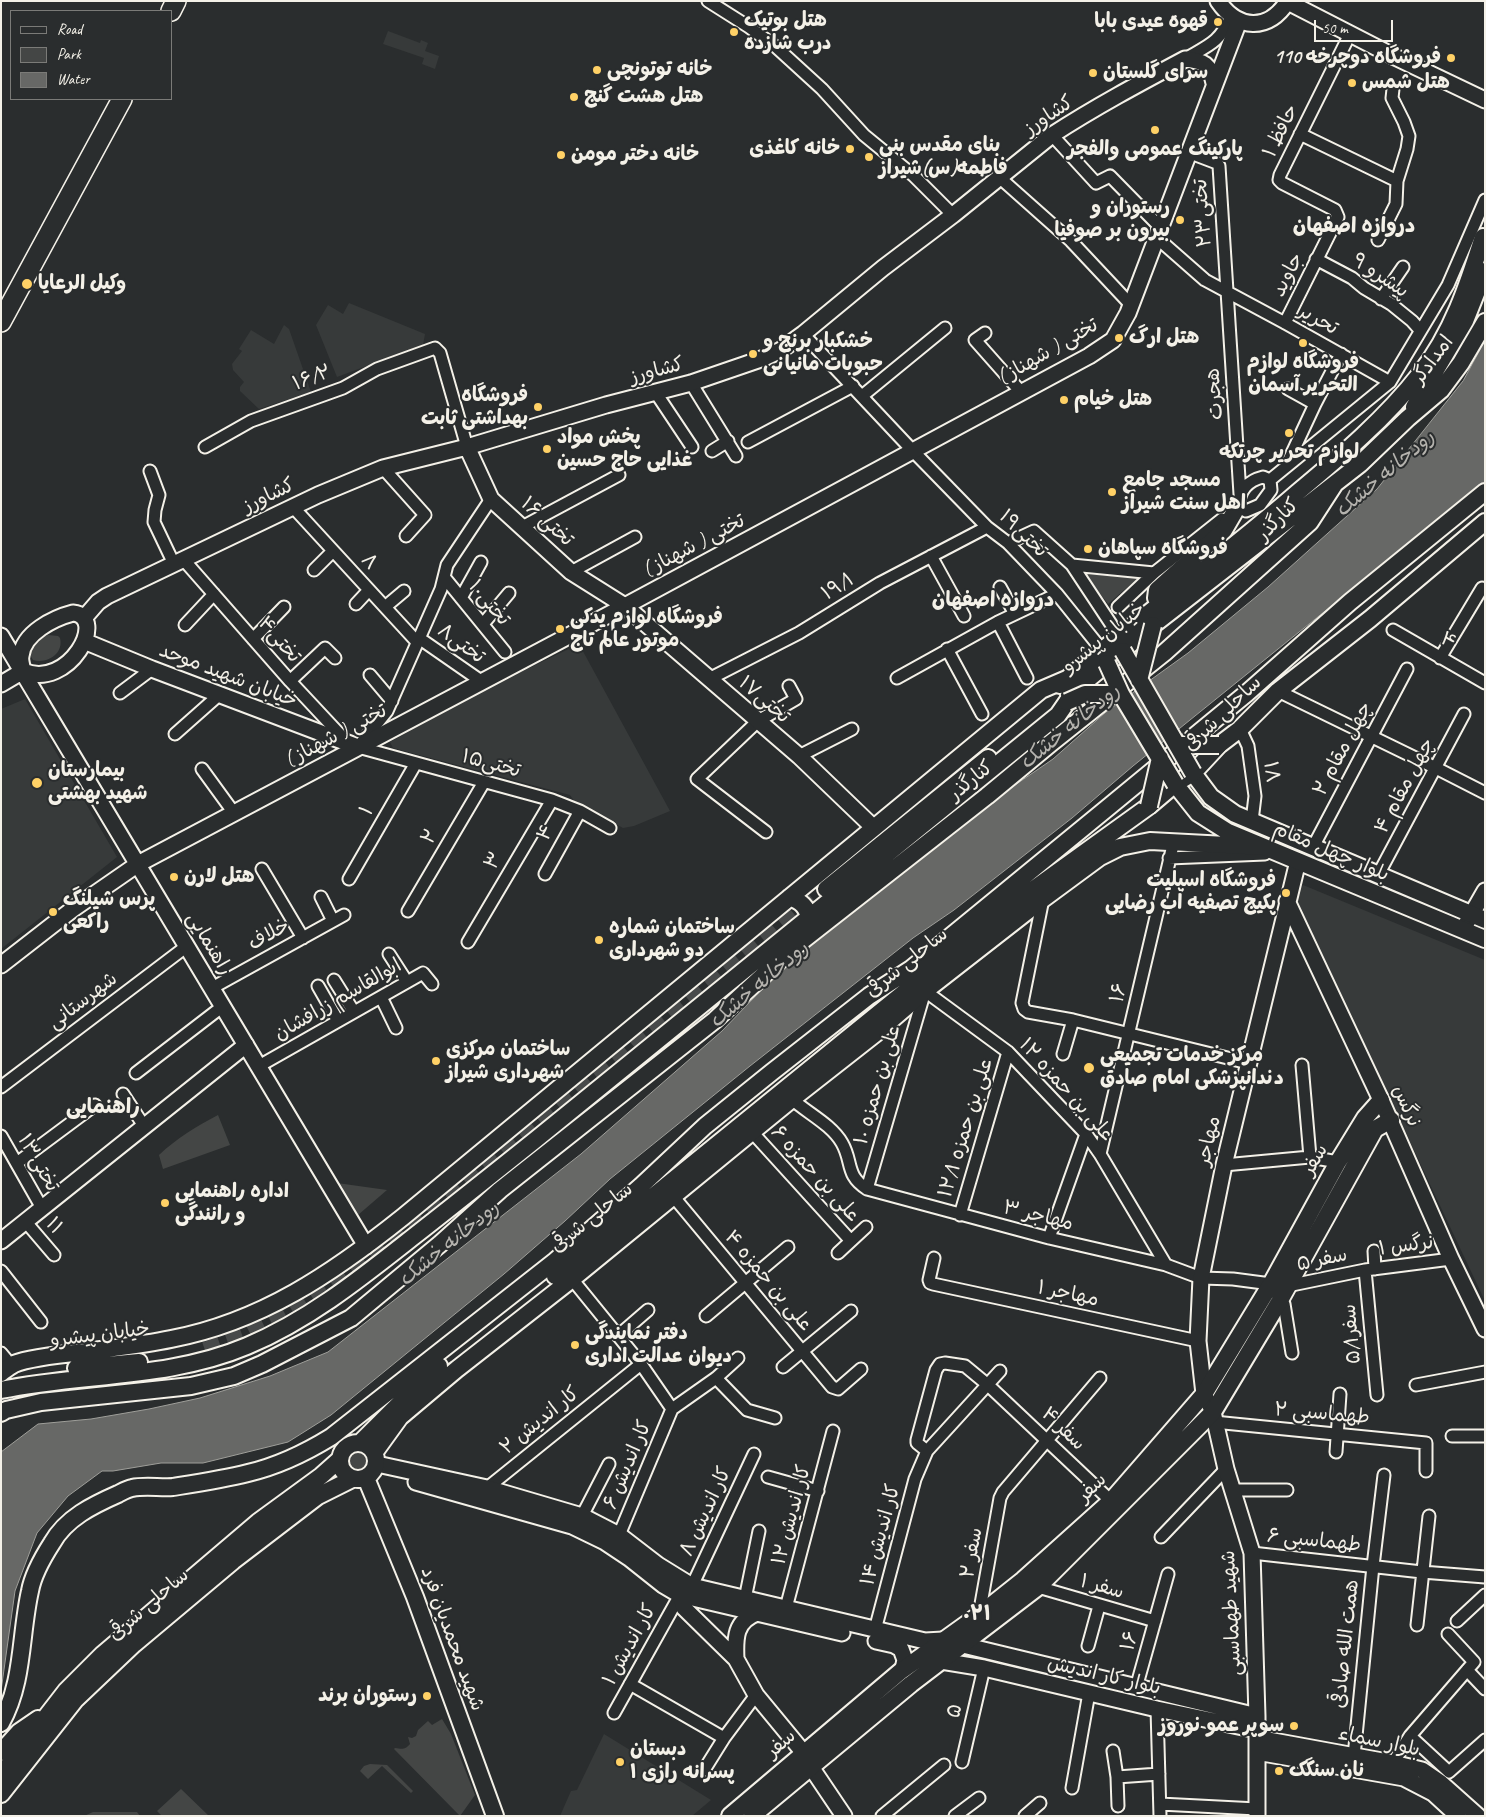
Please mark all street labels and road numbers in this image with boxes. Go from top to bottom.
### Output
street label: کشاورز [1020,91,1078,141]
street label: حافظ ۱ [1258,101,1304,161]
street label: تختی۲۳ [1189,178,1217,248]
street label: پیشرو ۹ [1347,248,1413,304]
street label: جاوید [1267,249,1309,301]
street label: تحریر [1294,299,1342,341]
street label: تختی ( شهناز ) [993,313,1103,391]
street label: امدادگر [1407,331,1459,389]
street label: کشاورز [627,352,687,390]
street label: ۱۶/۲ [289,360,335,396]
street label: هجرت [1201,367,1229,421]
street label: کشاورز [239,473,299,519]
street label: تختی ۱۶ [516,492,578,552]
street label: کنارگذر [1251,493,1305,547]
street label: تختی۱۹ [994,505,1052,563]
street label: تختی ( شهناز ) [639,509,749,583]
street label: ۸ [355,549,383,575]
street label: ۱۹/۱ [817,568,859,606]
street label: تختی۱۰ [463,575,515,631]
street label: خیابان پیشرو [1058,597,1150,679]
street label: تختی۴ [252,612,306,668]
street label: تختی۸ [433,619,489,669]
street label: ۴ [1436,627,1460,655]
street label: خیابان شهید موحد [156,639,300,713]
street label: تختی۱۷ [733,671,795,729]
street label: ساحلی شرقی [1179,671,1267,757]
street label: چهل مقام ۲ [1308,698,1378,800]
street label: تختی ( شهناز ) [281,699,391,773]
street label: چهل مقام ۴ [1370,734,1440,838]
street label: تختی۱۵ [459,745,523,783]
street label: کنارگذر [944,756,998,806]
street label: ۱۸ [1258,760,1284,784]
street label: ۱ [355,802,379,820]
street label: بلوار چهل مقام [1269,817,1393,887]
street label: ۴ [532,821,560,845]
street label: ۲ [416,825,444,849]
street label: ۳ [479,848,509,874]
street label: راهنمایی [181,908,237,980]
street label: خلاف [244,914,294,956]
street label: ساحلی شرقی [861,923,953,1003]
street label: ابوالقاسم زرافشان [270,954,406,1046]
street label: شهرستانی [43,967,123,1035]
street label: ۱۶ [1105,981,1133,1005]
street label: ۱۰ علی بن حمزه [849,1022,907,1148]
street label: ۱۲ علی بن حمزه [1014,1034,1118,1146]
street label: ۱۲/۱ علی بن حمزه [933,1056,999,1200]
street label: نرگس [1386,1081,1426,1131]
street label: مهاجر [1192,1114,1226,1168]
street label: ۶ علی بن حمزه [765,1121,865,1227]
street label: تختی۱۳ [12,1130,64,1196]
street label: سفر [1296,1140,1334,1180]
street label: ساحلی شرقی [546,1178,638,1258]
street label: ۳ مهاجر [1000,1196,1076,1236]
street label: ۱۱ [40,1213,68,1239]
street label: ۴ علی بن حمزه [719,1226,817,1336]
street label: ۱ نرگس [1377,1231,1435,1261]
street label: ۵ سفر [1294,1243,1350,1277]
street label: ۱ مهاجر [1035,1276,1101,1312]
street label: ۵/۱سفر [1337,1303,1367,1365]
street label: خیابان پیشرو [49,1317,151,1353]
street label: ۲ کار اندیش [495,1382,585,1460]
street label: ۲ طهماسبی [1273,1398,1371,1430]
street label: ۴ سفر [1036,1402,1090,1456]
street label: ۶ کار اندیش [599,1417,657,1513]
street label: ۱۲ کار اندیش [767,1462,817,1568]
street label: ۸ کار اندیش [675,1464,737,1560]
street label: سفر [1072,1468,1112,1508]
street label: ۱۴ کار اندیش [856,1482,906,1588]
street label: ۶ طهماسبی [1266,1524,1362,1558]
street label: ۲ سفر [956,1526,988,1580]
street label: شهید طهماسبی [1217,1550,1247,1676]
street label: ساحلی شرقی [104,1563,194,1647]
street label: شهید محمدیان فرد [415,1564,489,1714]
street label: ۱ سفر [1077,1569,1127,1605]
street label: همت الله صادقی [1327,1578,1365,1710]
street label: ۱ کار اندیش [598,1600,662,1690]
street label: ۱۶ [1116,1629,1144,1653]
street label: بلوار کار اندیش [1045,1651,1163,1701]
street label: ۵ [942,1702,968,1720]
street label: بلوار سماء [1336,1722,1422,1762]
street label: سفر [761,1724,801,1764]

